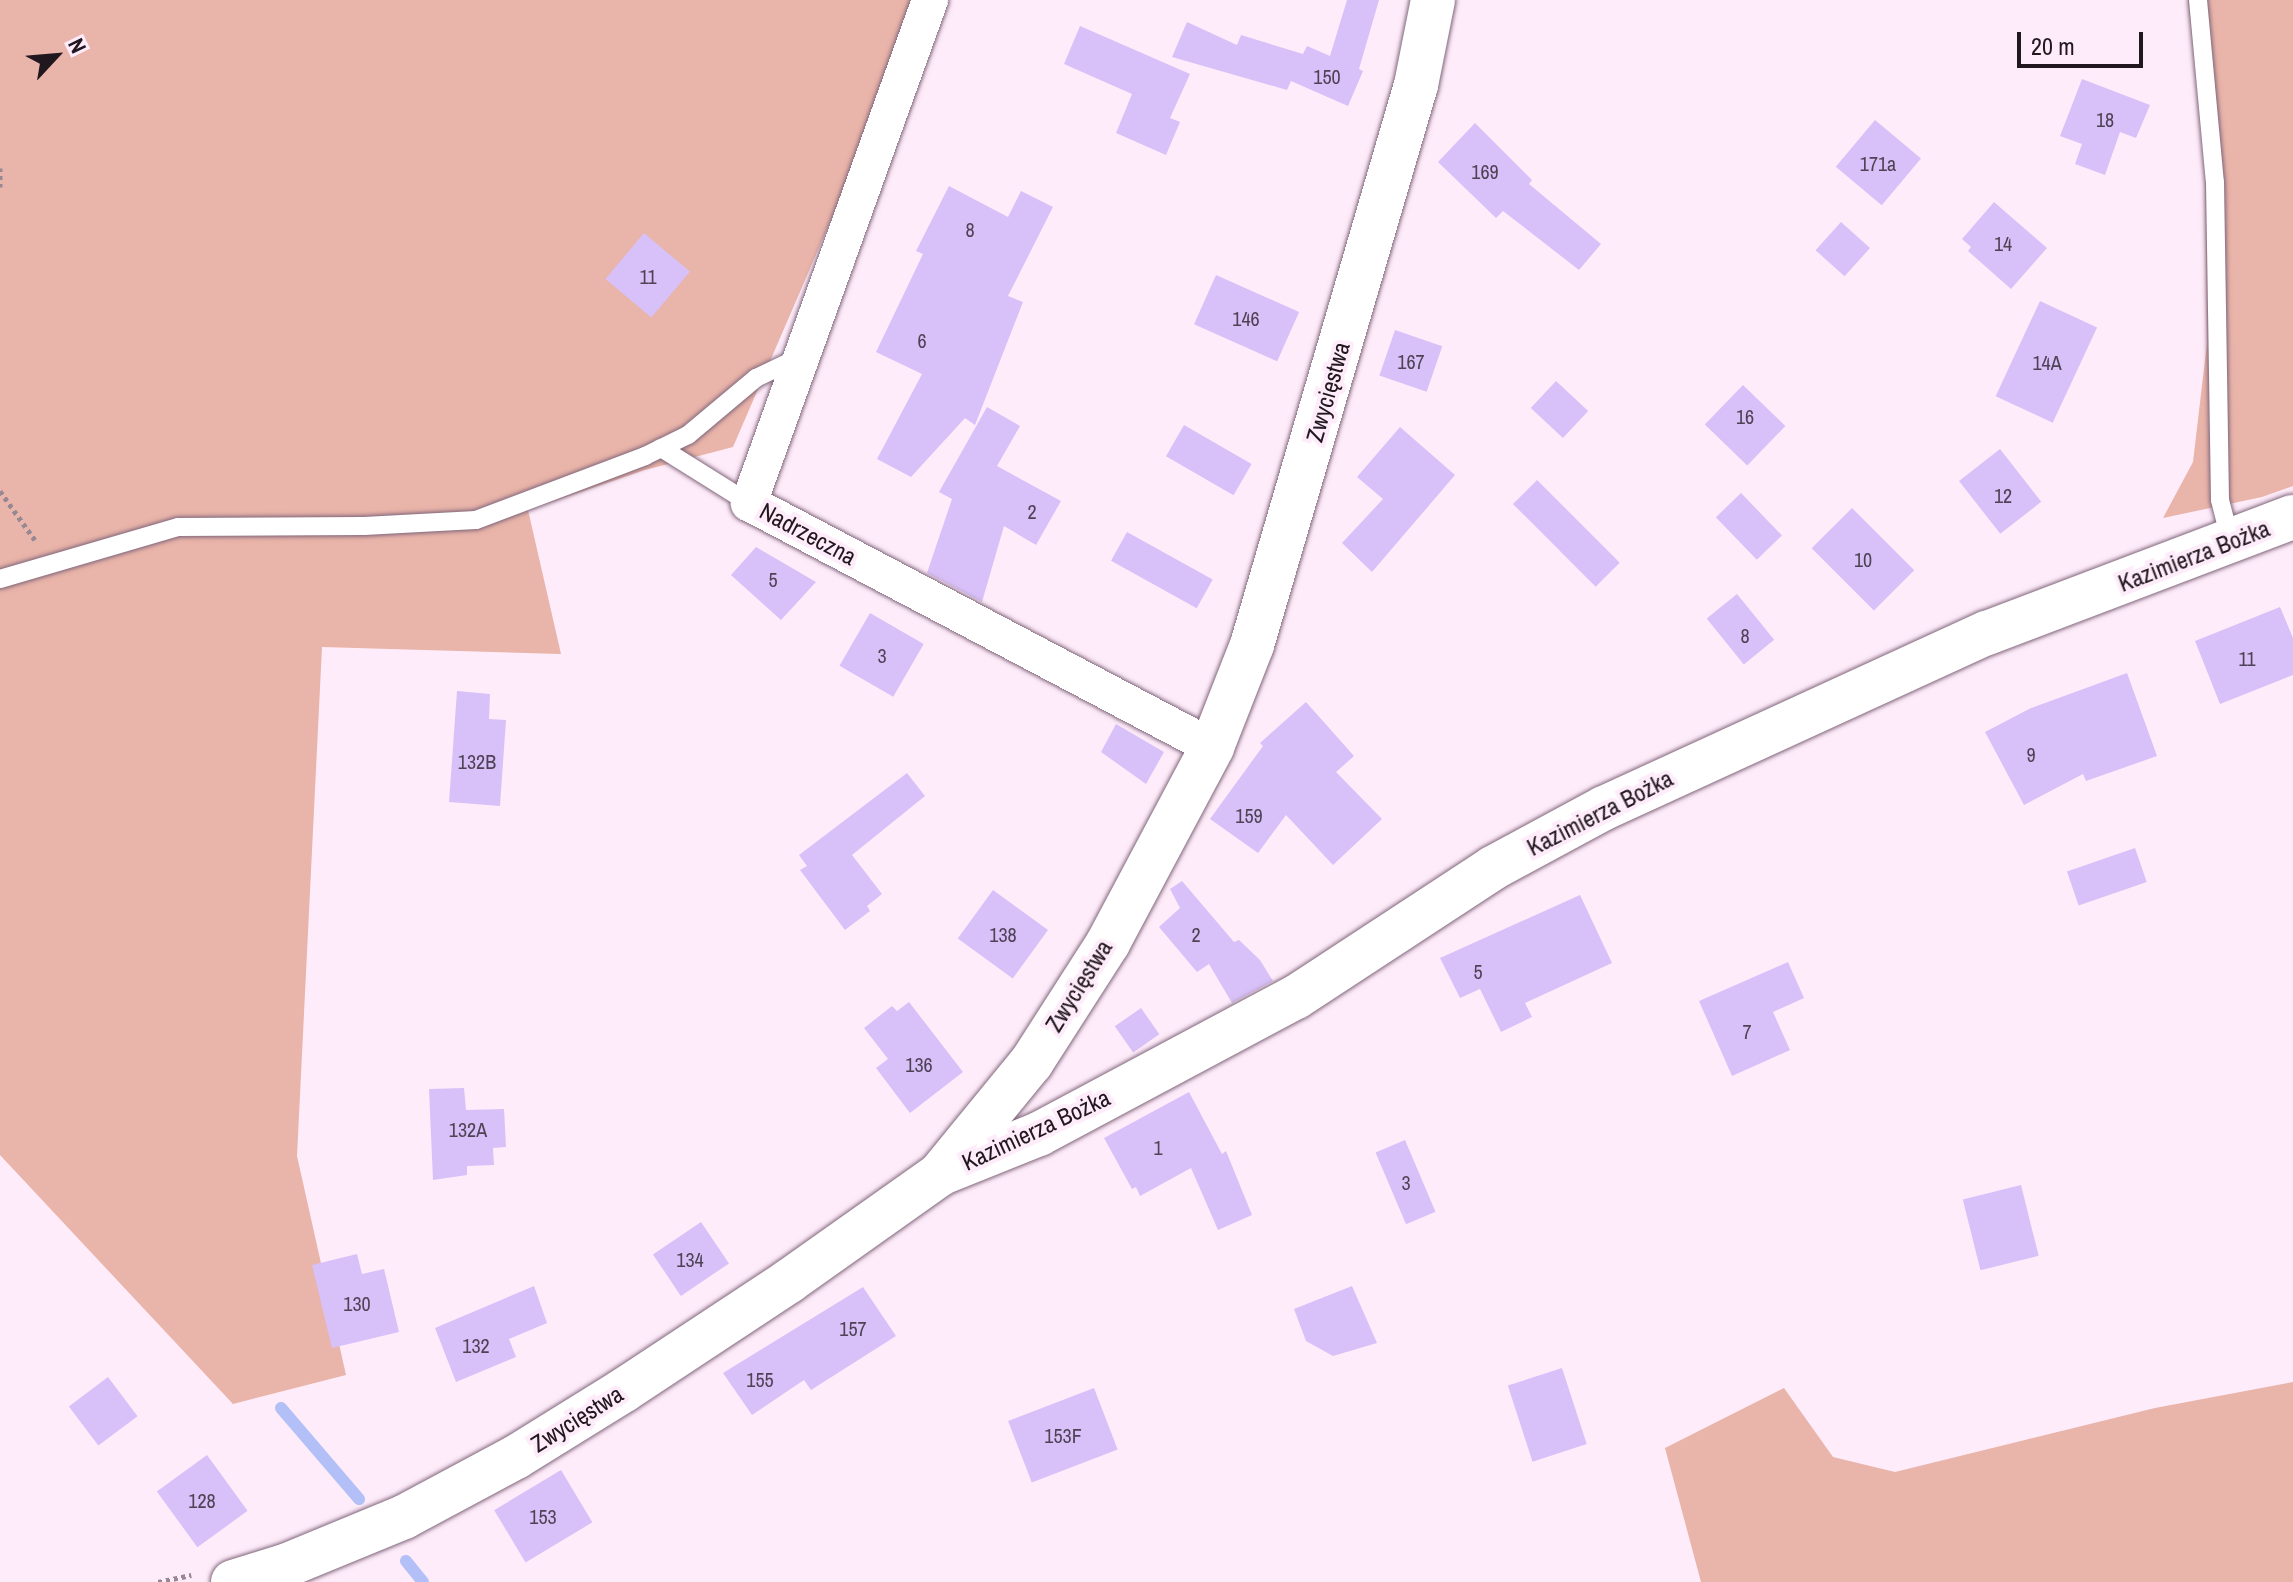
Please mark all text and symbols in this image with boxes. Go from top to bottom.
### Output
north arrow [16,16,96,96]
scale bar [2021,16,2147,66]
text: 20 m [2031,30,2075,62]
text: N [61,33,94,58]
house number: 150 [1313,64,1341,88]
house number: 18 [2096,107,2114,131]
house number: 171a [1860,151,1896,175]
house number: 169 [1471,159,1499,183]
house number: 8 [965,217,975,241]
house number: 14 [1994,231,2012,255]
house number: 11 [639,264,657,288]
house number: 146 [1232,306,1260,330]
house number: 6 [917,328,927,352]
street label: Zwycięstwa [1300,339,1356,445]
house number: 167 [1397,349,1425,373]
house number: 14A [2032,350,2062,374]
house number: 16 [1736,404,1754,428]
house number: 12 [1994,483,2012,507]
street label: Nadrzeczna [755,497,861,571]
house number: 2 [1027,499,1037,523]
street label: Kazimierza Bożka [2114,514,2274,598]
house number: 10 [1854,547,1872,571]
house number: 5 [768,567,778,591]
house number: 8 [1740,623,1750,647]
house number: 3 [877,643,887,667]
house number: 11 [2238,646,2256,670]
house number: 9 [2026,742,2036,766]
house number: 132B [458,749,496,773]
street label: Kazimierza Bożka [1522,764,1678,862]
house number: 159 [1235,803,1263,827]
house number: 138 [989,922,1017,946]
house number: 2 [1191,922,1201,946]
street label: Zwycięstwa [1040,935,1118,1037]
house number: 5 [1473,959,1483,983]
house number: 7 [1742,1019,1752,1043]
house number: 136 [905,1052,933,1076]
street label: Kazimierza Bożka [958,1083,1114,1177]
house number: 132A [449,1117,487,1141]
house number: 1 [1153,1135,1163,1159]
house number: 3 [1401,1170,1411,1194]
house number: 134 [676,1247,704,1271]
house number: 130 [343,1291,371,1315]
house number: 157 [839,1316,867,1340]
house number: 132 [462,1333,490,1357]
house number: 155 [746,1367,774,1391]
street label: Zwycięstwa [526,1380,628,1458]
house number: 153F [1044,1423,1082,1447]
house number: 128 [188,1488,216,1512]
house number: 153 [529,1504,557,1528]

